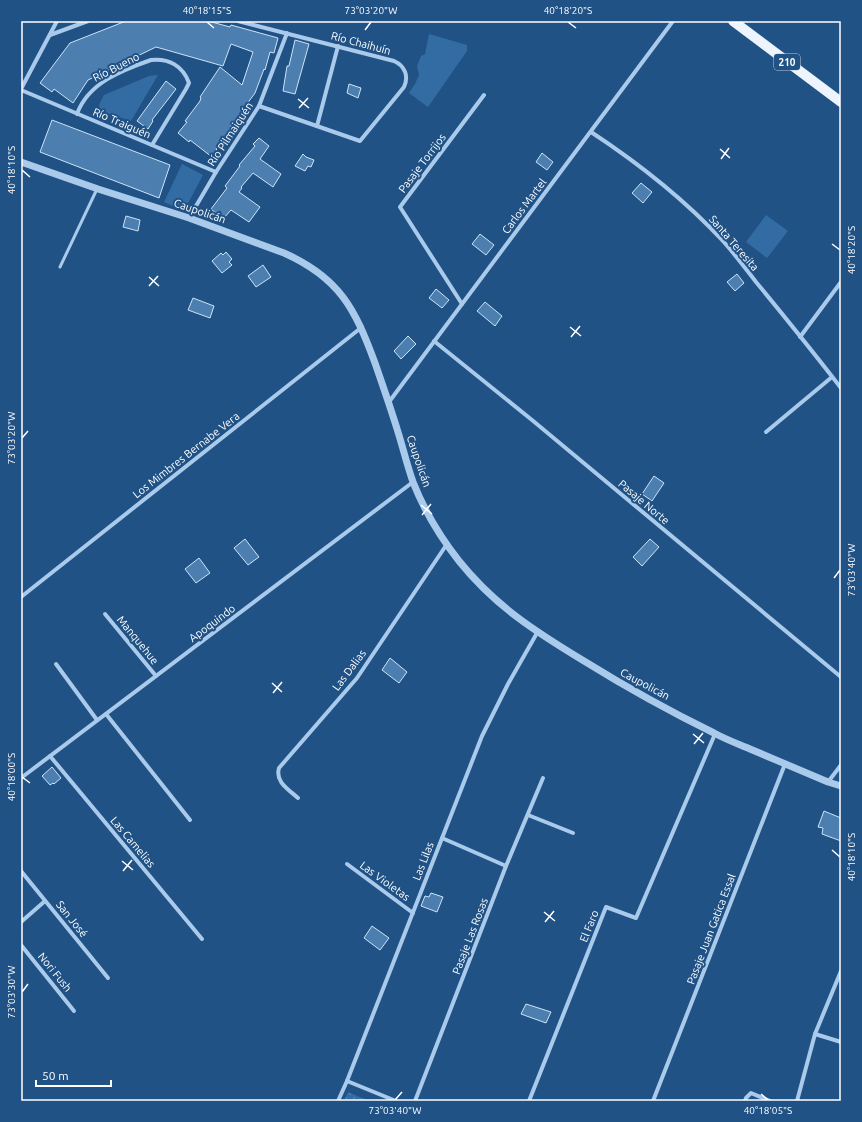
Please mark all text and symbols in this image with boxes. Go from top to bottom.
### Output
text: 40°18'15"S [183,5,231,16]
text: 73°03'20"W [345,5,397,16]
text: 40°18'20"S [544,5,592,16]
street label: Río Chaihuín [330,29,392,57]
street label: Río Bueno [91,50,141,84]
road number: 210 [774,54,800,70]
street label: Río Pilmaiquén [205,100,255,168]
street label: Río Traiguén [91,105,153,141]
street label: Pasaje Torrijos [396,131,448,195]
text: 40°18'10"S [6,146,17,194]
street label: Carlos Martel [499,176,549,236]
street label: Caupolicán [172,197,228,225]
street label: Santa Teresita [707,213,761,273]
text: 40°18'20"S [846,226,857,274]
street label: Los Mimbres Bernabe Vera [130,410,242,500]
text: 73°03'20"W [6,412,17,464]
street label: Caupolicán [405,433,433,489]
street label: Pasaje Norte [616,477,672,527]
text: 73°03'40"W [846,544,857,596]
street label: Apoquindo [187,602,237,644]
street label: Manquehue [115,613,161,667]
street label: Las Dalias [330,647,368,693]
street label: Caupolicán [618,666,672,702]
text: 40°18'00"S [6,753,17,801]
street label: Las Camelias [108,814,158,870]
text: 40°18'10"S [846,833,857,881]
street label: Las Lilas [410,840,436,882]
street label: Las Violetas [358,859,412,903]
street label: Pasaje Juan Gatica Essal [684,872,738,986]
street label: Pasaje Las Rosas [450,896,490,976]
street label: San José [54,899,90,939]
street label: El Faro [577,908,601,944]
street label: Nori Fush [36,950,74,994]
text: 73°03'30"W [6,966,17,1018]
scale bar [36,1062,111,1088]
text: 50 m [42,1069,69,1082]
text: 73°03'40"W [369,1105,421,1116]
text: 40°18'05"S [744,1105,792,1116]

